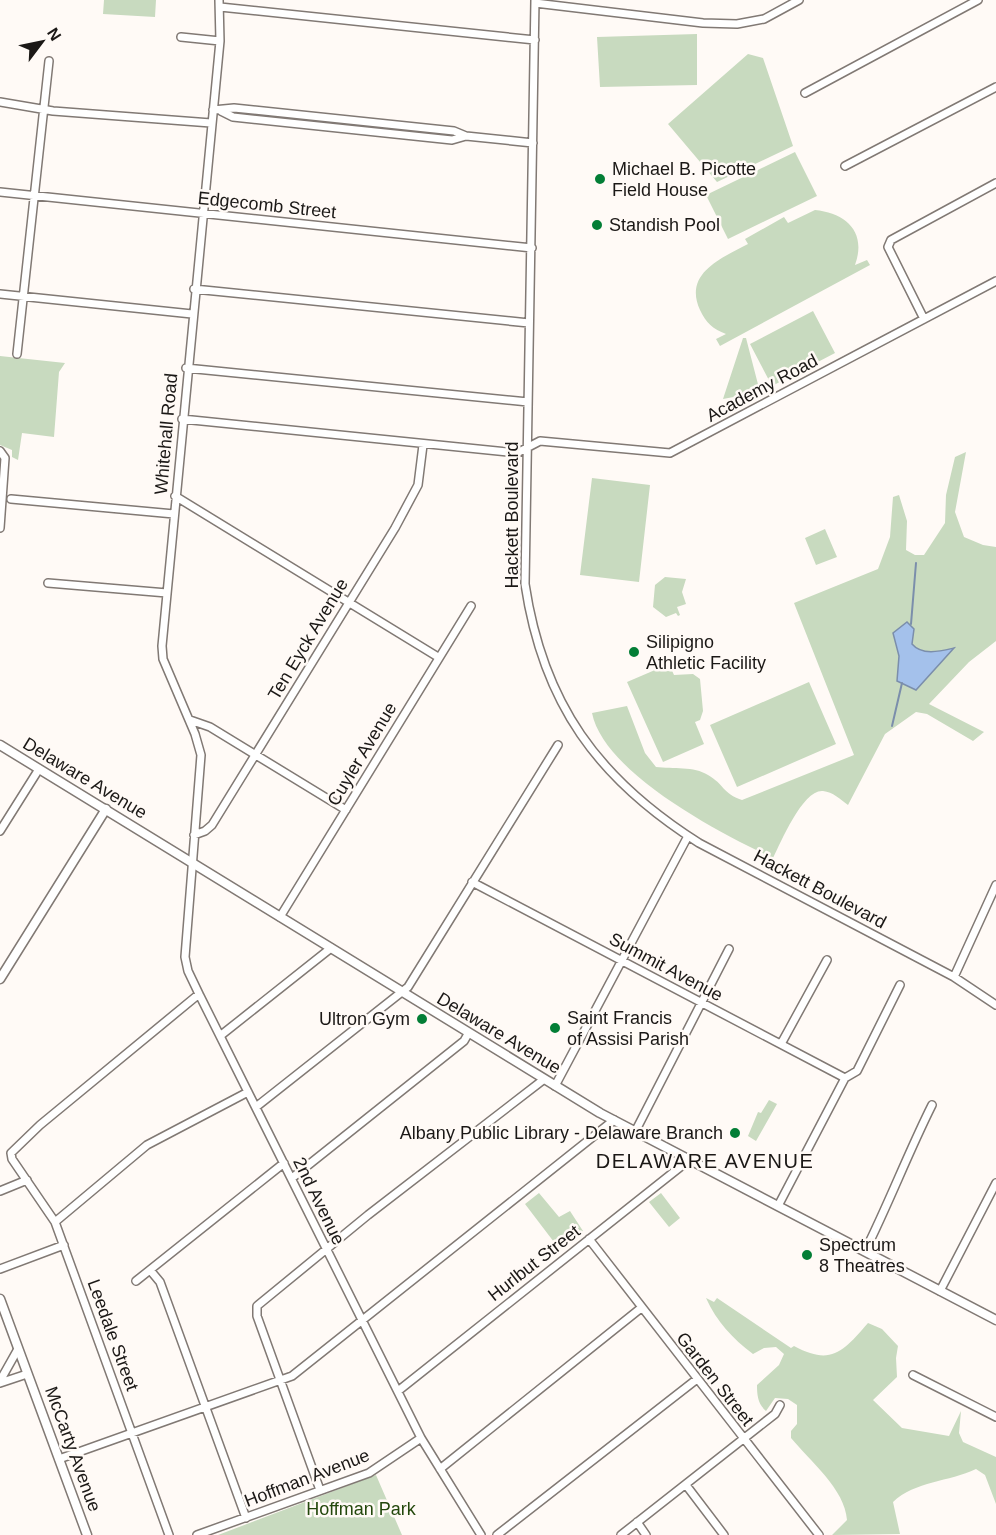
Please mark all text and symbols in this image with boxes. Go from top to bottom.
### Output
north arrow [12,12,72,72]
text: N [44,25,65,44]
place label: Michael B. Picotte Field House [612,159,756,200]
marker: Michael B. Picotte Field House [593,172,607,186]
street label: Edgecomb Street [197,188,337,222]
place label: Standish Pool [609,215,720,235]
marker: Standish Pool [590,218,604,232]
street label: Academy Road [703,350,821,426]
street label: Whitehall Road [151,372,181,496]
street label: Hackett Boulevard [502,441,522,589]
street label: Ten Eyck Avenue [264,575,352,703]
place label: Silipigno Athletic Facility [646,632,766,673]
marker: Silipigno Athletic Facility [627,645,641,659]
street label: Cuyler Avenue [323,699,401,809]
street label: Delaware Avenue [20,733,150,823]
street label: Hackett Boulevard [750,846,890,932]
street label: Summit Avenue [606,929,726,1005]
street label: Delaware Avenue [434,988,564,1078]
place label: Saint Francis of Assisi Parish [567,1008,689,1049]
place label: Ultron Gym [319,1009,410,1029]
marker: Ultron Gym [415,1012,429,1026]
marker: Saint Francis of Assisi Parish [548,1021,562,1035]
place label: Albany Public Library - Delaware Branch [400,1123,723,1143]
marker: Albany Public Library - Delaware Branch [728,1126,742,1140]
district label: DELAWARE AVENUE [596,1150,814,1172]
street label: 2nd Avenue [289,1154,349,1248]
street label: Hurlbut Street [484,1221,584,1305]
place label: Spectrum 8 Theatres [819,1235,905,1276]
marker: Spectrum 8 Theatres [800,1248,814,1262]
street label: Leedale Street [84,1277,142,1393]
street label: Garden Street [672,1328,758,1430]
street label: McCarty Avenue [41,1384,105,1514]
street label: Hoffman Avenue [242,1445,372,1511]
park label: Hoffman Park [306,1499,417,1519]

